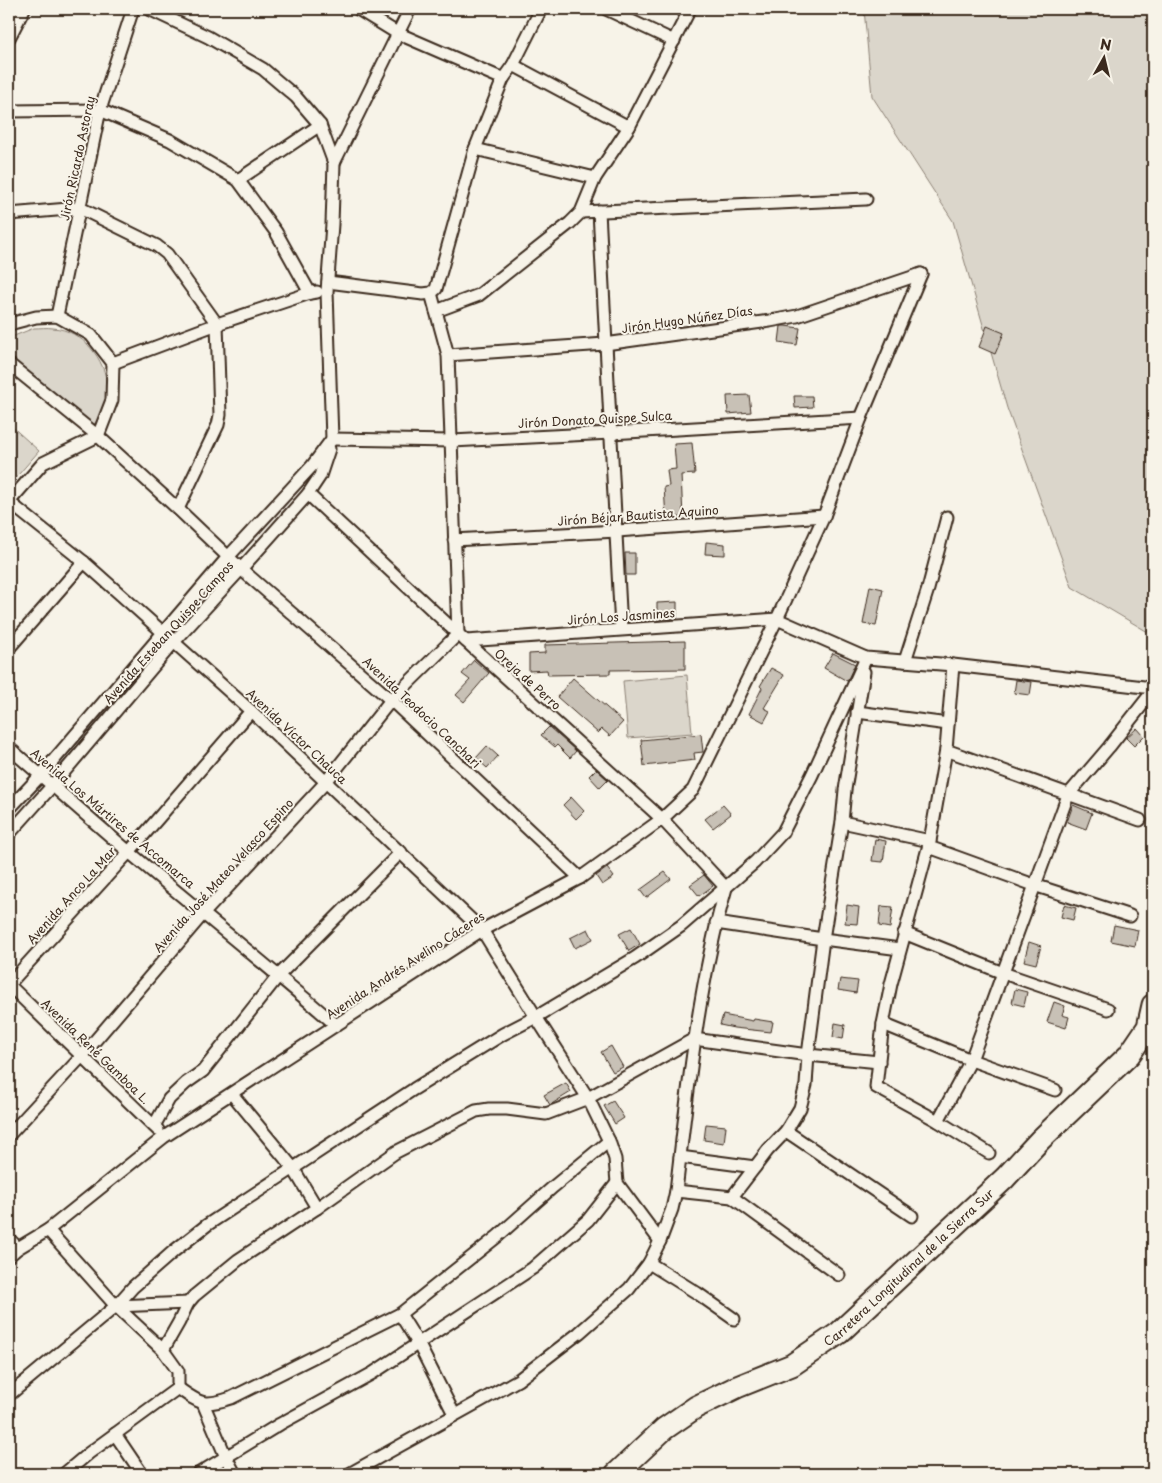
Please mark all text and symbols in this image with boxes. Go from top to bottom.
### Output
north arrow [1080,32,1130,82]
text: N [1099,33,1113,56]
street label: Jirón Ricardo Astoray [55,94,99,222]
street label: Jirón Hugo Núñez Días [620,301,754,337]
street label: Jirón Donato Quispe Sulca [518,406,673,432]
street label: Jirón Béjar Bautista Aquino [557,500,720,530]
street label: Avenida Esteban Quispe Campos [99,556,238,707]
street label: Jirón Los Jasmines [566,603,676,629]
street label: Oreja de Perro [491,644,565,714]
street label: Avenida Teodocio Canchari [359,652,485,772]
street label: Avenida Víctor Chauca [243,684,352,788]
street label: Avenida Los Mártires de Accomarca [27,744,199,892]
street label: Avenida José Mateo Velasco Espino [149,794,297,956]
street label: Avenida Anco La Mar [22,842,120,948]
street label: Avenida Andrés Avelino Cáceres [322,907,488,1023]
street label: Avenida René Gamboa L. [38,994,154,1108]
street label: Carretera Longitudinal de la Sierra Sur [820,1184,998,1350]

